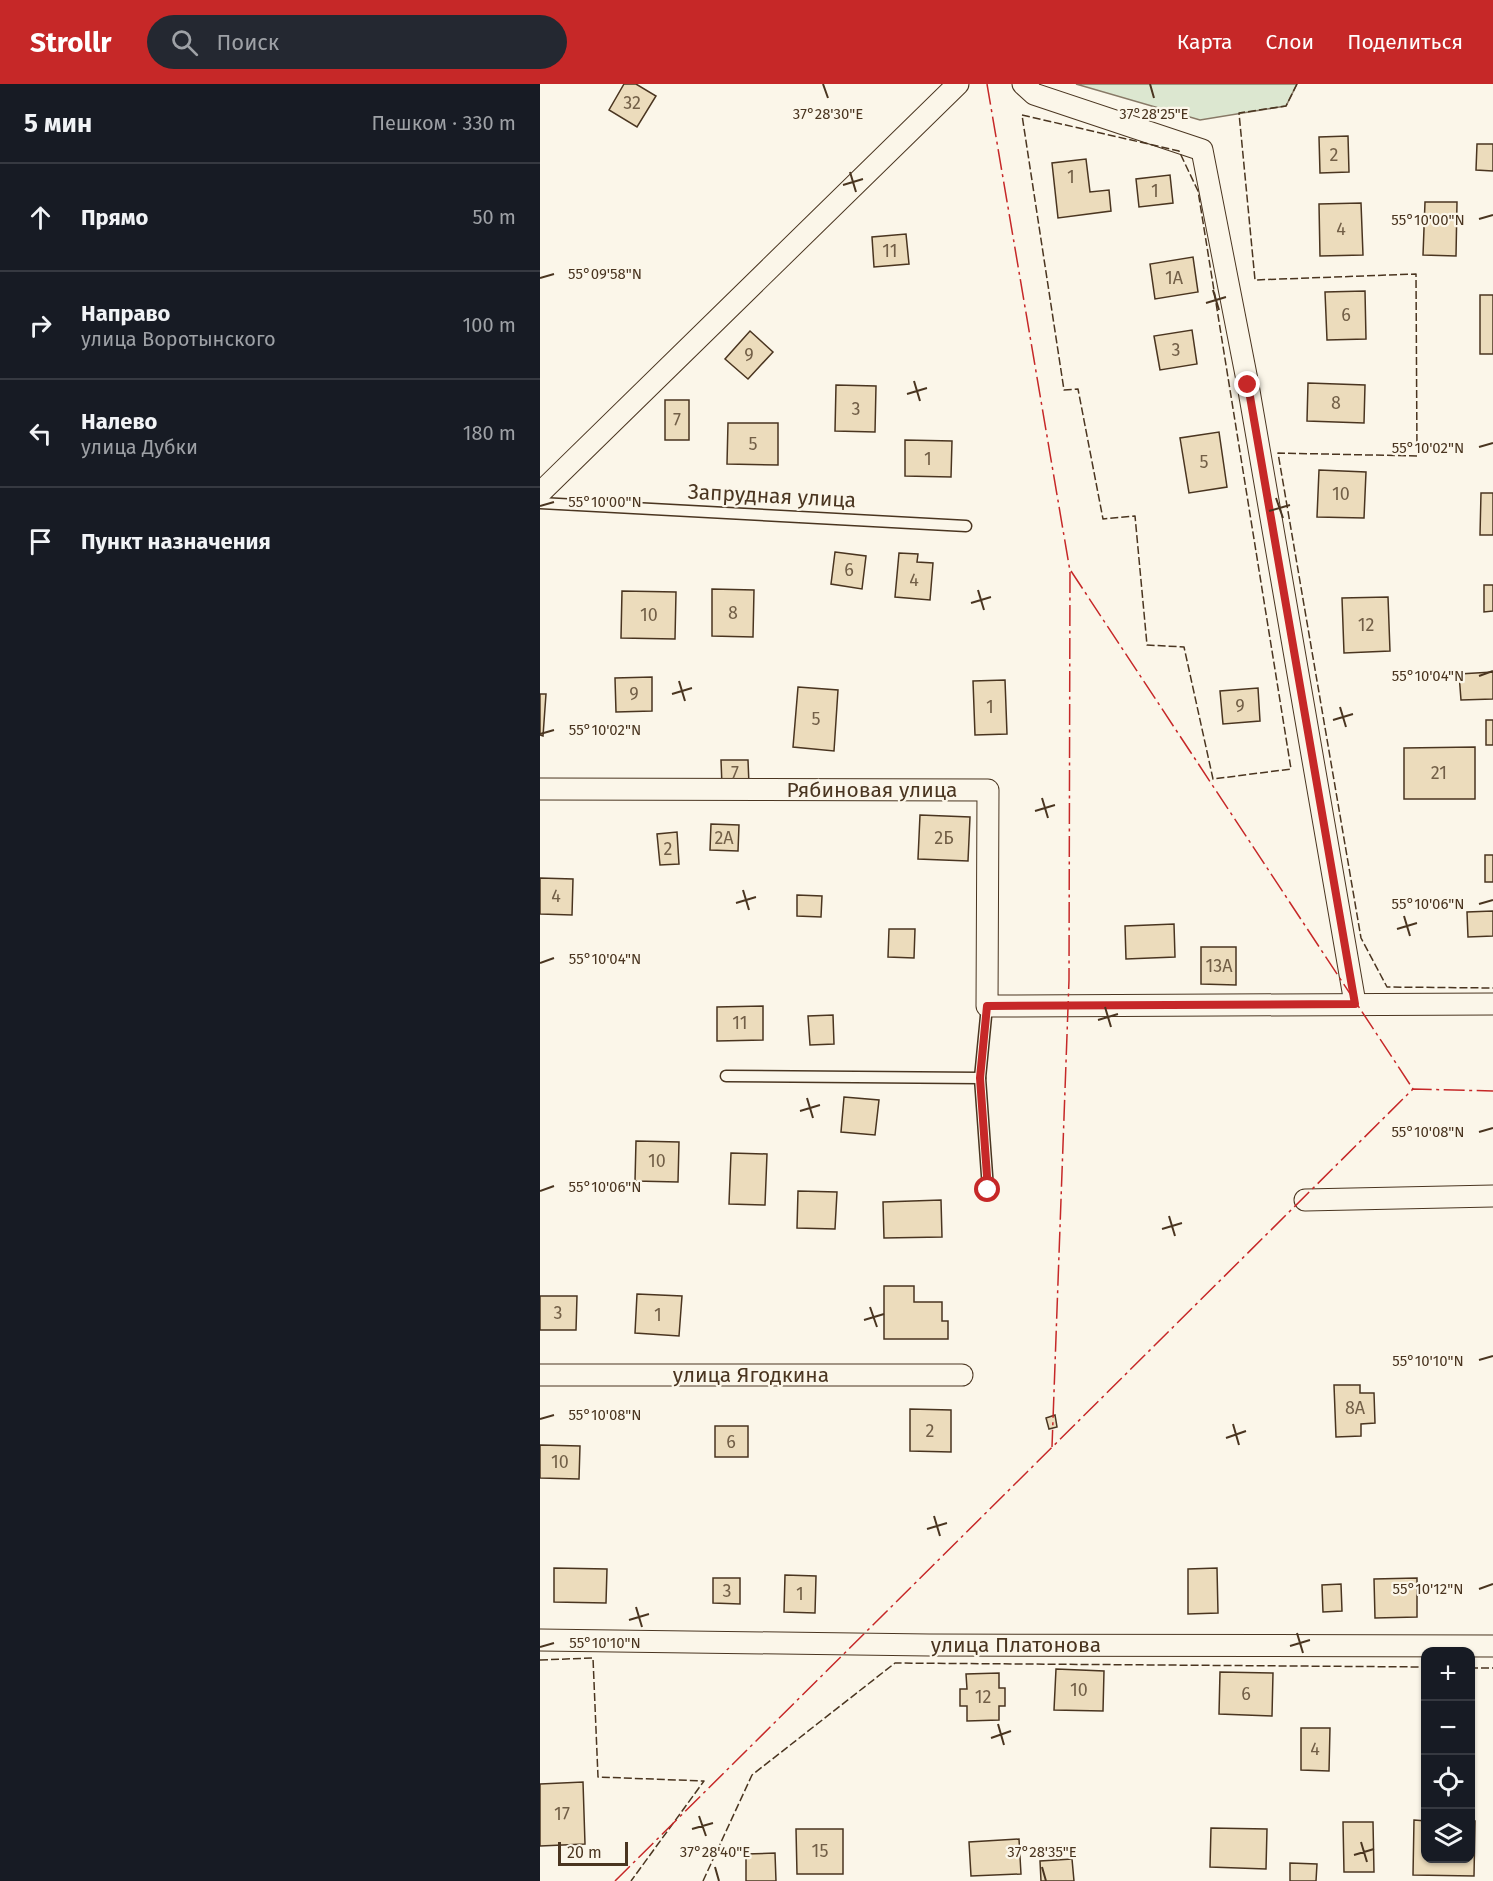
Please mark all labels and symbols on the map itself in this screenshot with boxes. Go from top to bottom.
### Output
house number: 32 [623,92,641,114]
text: 37°28'30"E [793,105,863,123]
text: 37°28'25"E [1119,105,1189,123]
house number: 2 [1330,144,1339,166]
house number: 1 [1067,166,1075,188]
house number: 1 [1151,180,1159,202]
text: 55°10'00"N [1391,211,1465,229]
house number: 4 [1336,218,1346,240]
house number: 11 [882,240,898,262]
text: 55°09'58"N [568,265,642,283]
house number: 1А [1165,267,1184,289]
house number: 6 [1341,304,1351,326]
house number: 3 [1172,339,1180,361]
house number: 9 [744,344,754,366]
route end [1234,371,1260,397]
house number: 8 [1331,392,1341,414]
house number: 3 [852,398,860,420]
house number: 7 [673,409,681,431]
house number: 5 [748,433,758,455]
text: 55°10'02"N [1392,439,1464,457]
house number: 1 [924,448,932,470]
house number: 5 [1199,451,1209,473]
street label: Запрудная улица [687,479,857,513]
house number: 10 [1332,483,1350,505]
text: 55°10'00"N [568,493,642,511]
house number: 6 [844,559,854,581]
house number: 4 [909,569,919,591]
house number: 8 [728,602,738,624]
house number: 10 [640,604,658,626]
house number: 12 [1358,614,1374,636]
text: 55°10'04"N [1392,667,1464,685]
house number: 9 [629,683,639,705]
house number: 9 [1235,695,1245,717]
house number: 1 [986,696,994,718]
house number: 5 [811,708,821,730]
text: 55°10'02"N [569,721,641,739]
house number: 7 [731,762,739,784]
house number: 21 [1431,762,1447,784]
street label: Рябиновая улица [786,777,958,803]
house number: 2А [714,827,734,849]
house number: 2Б [934,827,954,849]
house number: 2 [664,838,673,860]
house number: 4 [551,885,561,907]
text: 55°10'06"N [1392,895,1464,913]
text: 55°10'04"N [569,950,641,968]
house number: 13А [1205,955,1233,977]
house number: 11 [732,1012,748,1034]
text: 55°10'08"N [1391,1123,1465,1141]
house number: 10 [648,1150,666,1172]
route start [974,1176,1000,1202]
text: 55°10'06"N [569,1178,641,1196]
house number: 3 [554,1302,562,1324]
house number: 1 [654,1304,662,1326]
text: 55°10'10"N [1392,1352,1464,1370]
street label: улица Ягодкина [673,1362,829,1388]
house number: 8А [1345,1397,1366,1419]
text: 55°10'08"N [568,1406,642,1424]
house number: 2 [926,1420,935,1442]
house number: 6 [726,1431,736,1453]
house number: 10 [551,1451,569,1473]
house number: 3 [723,1580,731,1602]
text: 55°10'12"N [1393,1580,1463,1598]
house number: 1 [796,1583,804,1605]
street label: улица Платонова [931,1632,1101,1658]
text: 55°10'10"N [569,1634,641,1652]
house number: 10 [1070,1679,1088,1701]
house number: 6 [1241,1683,1251,1705]
house number: 12 [975,1686,991,1708]
house number: 4 [1310,1738,1320,1760]
house number: 17 [554,1803,570,1825]
scale bar [558,1839,628,1866]
house number: 15 [812,1840,828,1862]
text: 37°28'40"E [680,1843,750,1861]
text: 37°28'35"E [1007,1843,1077,1861]

